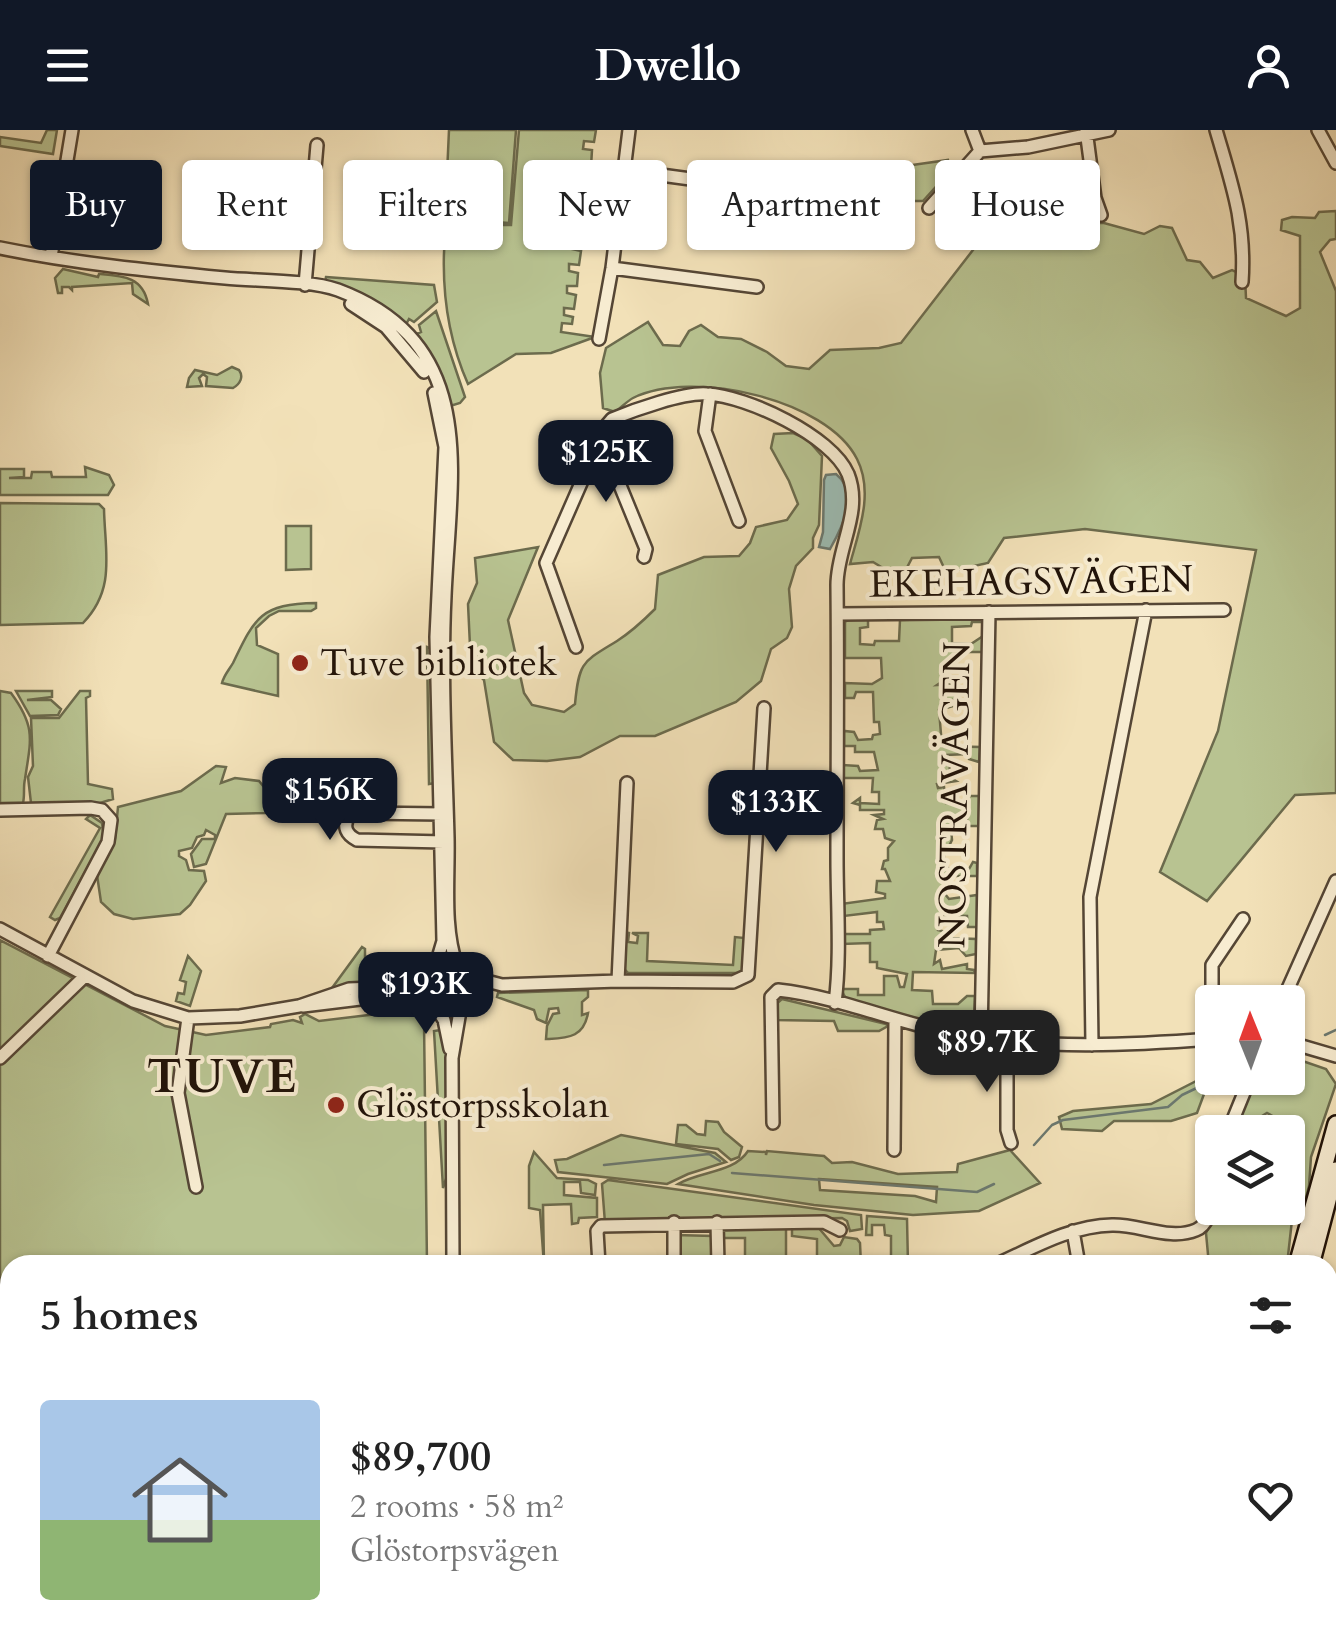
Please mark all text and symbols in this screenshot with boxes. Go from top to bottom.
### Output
text: Dwello [595,35,741,96]
icon: menu [40,38,95,93]
icon: person [1241,38,1296,93]
chip: Buy [30,160,162,250]
chip: Rent [182,160,323,250]
chip: Filters [343,160,503,250]
chip: New [523,160,667,250]
chip: Apartment [687,160,915,250]
chip: House [935,160,1100,250]
pin: $125K [536,420,676,505]
text: $125K [560,430,652,474]
street label: EKEHAGSVÄGEN [869,553,1193,611]
place label: Tuve bibliotek [320,637,558,689]
street label: NOSTRAVÄGEN [926,641,984,949]
marker: Tuve bibliotek [289,652,311,674]
pin: $156K [260,758,400,843]
text: $156K [284,768,376,812]
pin: $133K [706,770,846,855]
text: $133K [730,780,822,824]
pin: $193K [356,952,496,1037]
text: $193K [380,962,472,1006]
north arrow [1195,985,1305,1095]
map controls [1195,985,1305,1225]
pin: $89.7K [906,1010,1068,1095]
text: $89.7K [937,1020,1037,1064]
district label: TUVE [147,1044,299,1109]
place label: Glöstorpsskolan [356,1079,610,1131]
marker: Glöstorpsskolan [325,1094,347,1116]
button: layers [1195,1115,1305,1225]
text: 5 homes [40,1287,198,1344]
icon: filters [1243,1288,1298,1343]
text: $89,700 [350,1428,491,1485]
icon: home [120,1440,240,1560]
icon: heart [1243,1473,1298,1528]
text: 2 rooms · 58 m² [350,1485,563,1529]
text: Glöstorpsvägen [350,1529,559,1573]

